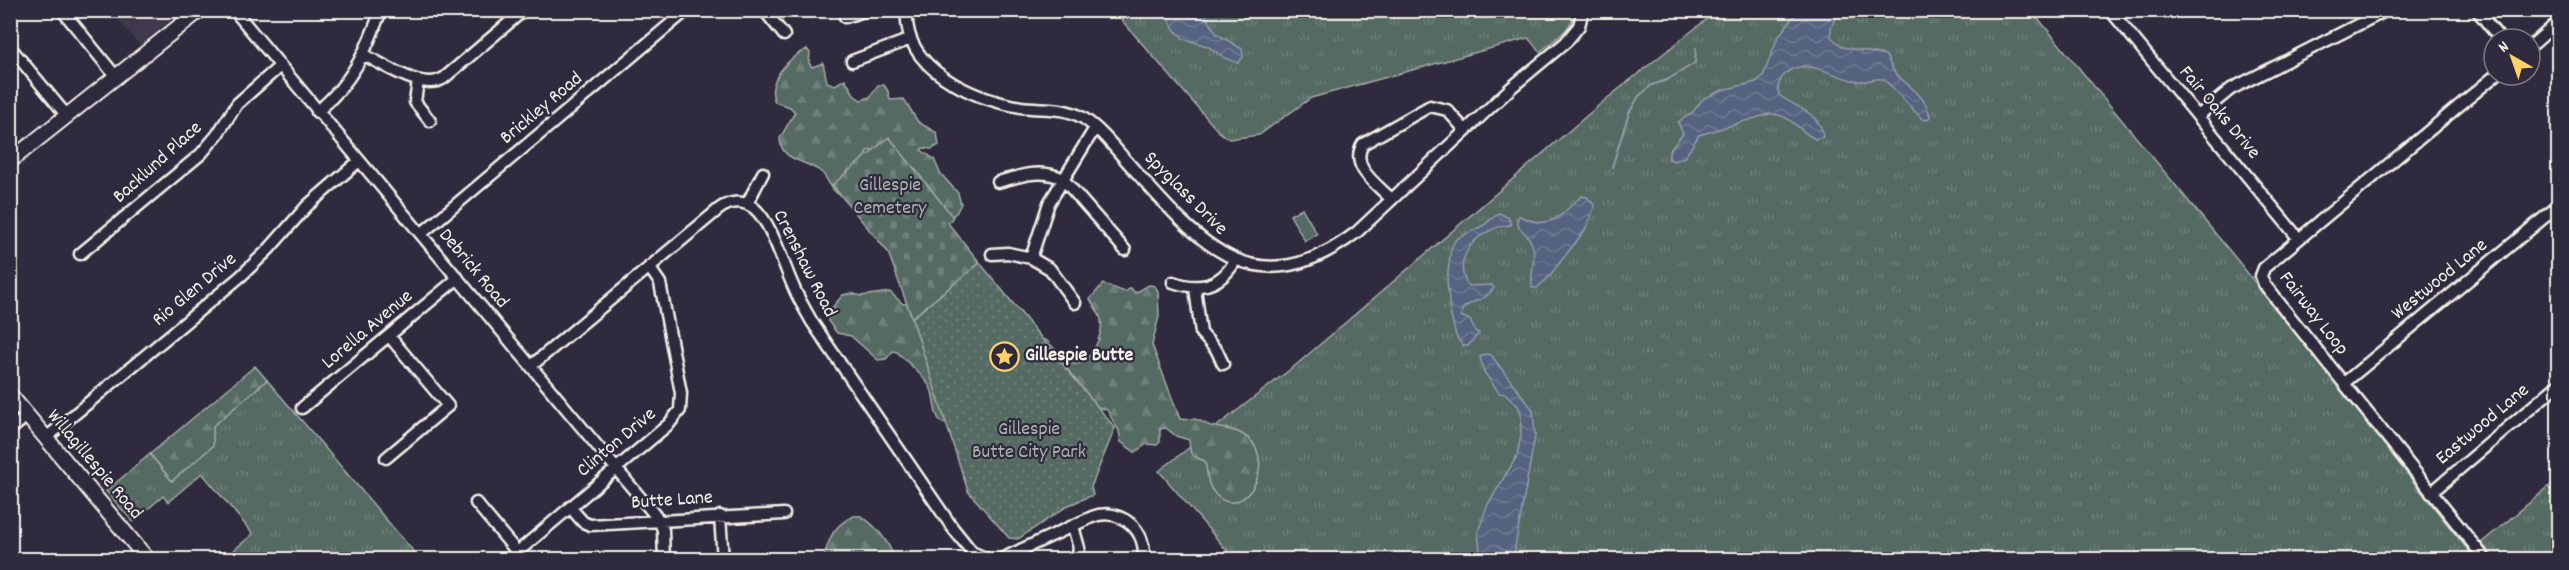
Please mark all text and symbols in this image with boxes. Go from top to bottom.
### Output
north arrow [2482,27,2542,87]
text: N [2494,36,2514,59]
street label: Fair Oaks Drive [2171,60,2267,166]
street label: Brickley Road [495,66,589,152]
street label: Backlund Place [107,115,209,211]
street label: Spyglass Drive [1137,146,1234,243]
park label: Gillespie Cemetery [854,172,927,223]
street label: Crenshaw Road [765,205,843,323]
street label: Debrick Road [431,223,515,315]
street label: Westwood Lane [2386,232,2494,327]
street label: Rio Glen Drive [147,246,244,334]
street label: Fairway Loop [2271,266,2355,362]
street label: Lorella Avenue [316,283,420,377]
place icon: Gillespie Butte [988,340,1020,372]
place label: Gillespie Butte [1025,342,1134,370]
street label: Eastwood Lane [2430,377,2536,473]
street label: Clinton Drive [571,401,663,485]
street label: Willagillespie Road [39,404,149,526]
park label: Gillespie Butte City Park [972,416,1086,467]
street label: Butte Lane [630,484,714,518]

